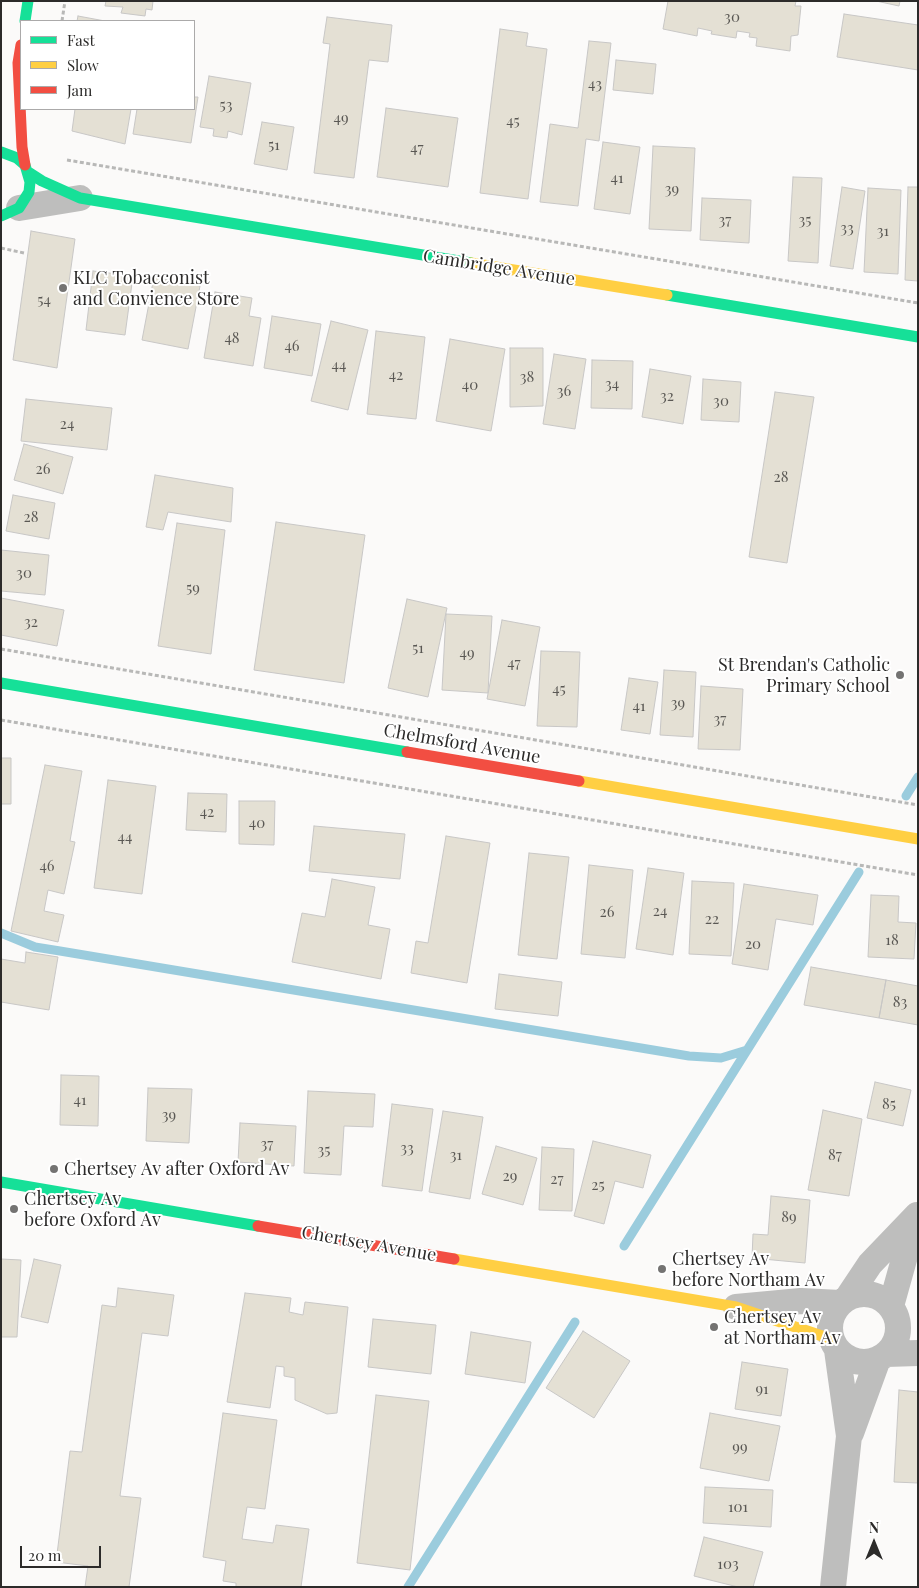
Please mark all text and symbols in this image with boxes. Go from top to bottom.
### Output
house number: 30 [724,8,740,26]
legend [20,20,195,110]
text: Fast [67,30,95,50]
text: Slow [67,55,99,75]
house number: 43 [588,75,602,93]
text: Jam [67,80,92,100]
house number: 53 [220,96,232,114]
house number: 49 [333,109,349,127]
house number: 45 [506,112,520,130]
house number: 51 [268,136,280,154]
house number: 47 [410,139,424,157]
house number: 41 [611,169,623,187]
house number: 39 [665,180,679,198]
house number: 37 [719,211,731,229]
house number: 35 [799,211,811,229]
house number: 33 [840,219,854,237]
house number: 31 [877,222,889,240]
street label: Cambridge Avenue [421,245,577,291]
place label: KLC Tobacconist and Convience Store [73,267,239,310]
marker: KLC Tobacconist and Convience Store [57,282,69,294]
house number: 54 [37,291,51,309]
house number: 48 [224,329,240,347]
house number: 46 [284,337,300,355]
house number: 44 [332,356,346,374]
house number: 42 [389,366,403,384]
house number: 38 [520,368,534,386]
house number: 34 [605,375,619,393]
house number: 40 [462,376,478,394]
house number: 36 [557,382,571,400]
house number: 32 [660,387,674,405]
house number: 30 [713,392,729,410]
house number: 24 [60,415,74,433]
house number: 26 [36,460,50,478]
house number: 28 [774,468,788,486]
house number: 28 [24,508,38,526]
house number: 30 [16,564,32,582]
house number: 59 [186,579,200,597]
house number: 32 [24,613,38,631]
house number: 51 [412,639,424,657]
house number: 49 [459,644,475,662]
house number: 47 [507,654,521,672]
place label: St Brendan's Catholic Primary School [718,654,890,696]
marker: St Brendan's Catholic Primary School [894,669,906,681]
house number: 45 [552,680,566,698]
house number: 39 [671,694,685,712]
house number: 41 [633,697,645,715]
house number: 37 [714,710,726,728]
street label: Chelmsford Avenue [382,720,542,768]
house number: 42 [200,803,214,821]
house number: 40 [249,814,265,832]
house number: 44 [118,828,132,846]
house number: 46 [39,857,55,875]
house number: 24 [653,902,667,920]
house number: 26 [600,903,614,921]
house number: 22 [705,910,719,928]
house number: 18 [885,931,899,949]
house number: 20 [745,935,761,953]
house number: 83 [893,993,907,1011]
house number: 41 [74,1091,86,1109]
house number: 85 [882,1095,896,1113]
house number: 39 [162,1106,176,1124]
house number: 37 [261,1135,273,1153]
house number: 33 [400,1139,414,1157]
house number: 35 [318,1141,330,1159]
house number: 31 [450,1146,462,1164]
house number: 87 [828,1146,842,1164]
place label: Chertsey Av after Oxford Av [64,1158,289,1180]
marker: Chertsey Av after Oxford Av [48,1163,60,1175]
house number: 29 [503,1167,517,1185]
house number: 27 [550,1170,564,1188]
house number: 25 [591,1176,605,1194]
place label: Chertsey Av before Oxford Av [24,1188,161,1230]
marker: Chertsey Av before Oxford Av [8,1203,20,1215]
house number: 89 [781,1208,797,1226]
street label: Chertsey Avenue [300,1222,438,1266]
place label: Chertsey Av before Northam Av [672,1248,825,1290]
marker: Chertsey Av before Northam Av [656,1263,668,1275]
place label: Chertsey Av at Northam Av [724,1306,841,1348]
marker: Chertsey Av at Northam Av [708,1321,720,1333]
house number: 91 [755,1380,769,1398]
house number: 99 [732,1438,748,1456]
house number: 101 [728,1498,748,1516]
north arrow [849,1518,899,1568]
text: N [869,1518,879,1537]
scale bar [22,1536,104,1568]
text: 20 m [28,1545,61,1565]
house number: 103 [717,1555,739,1573]

